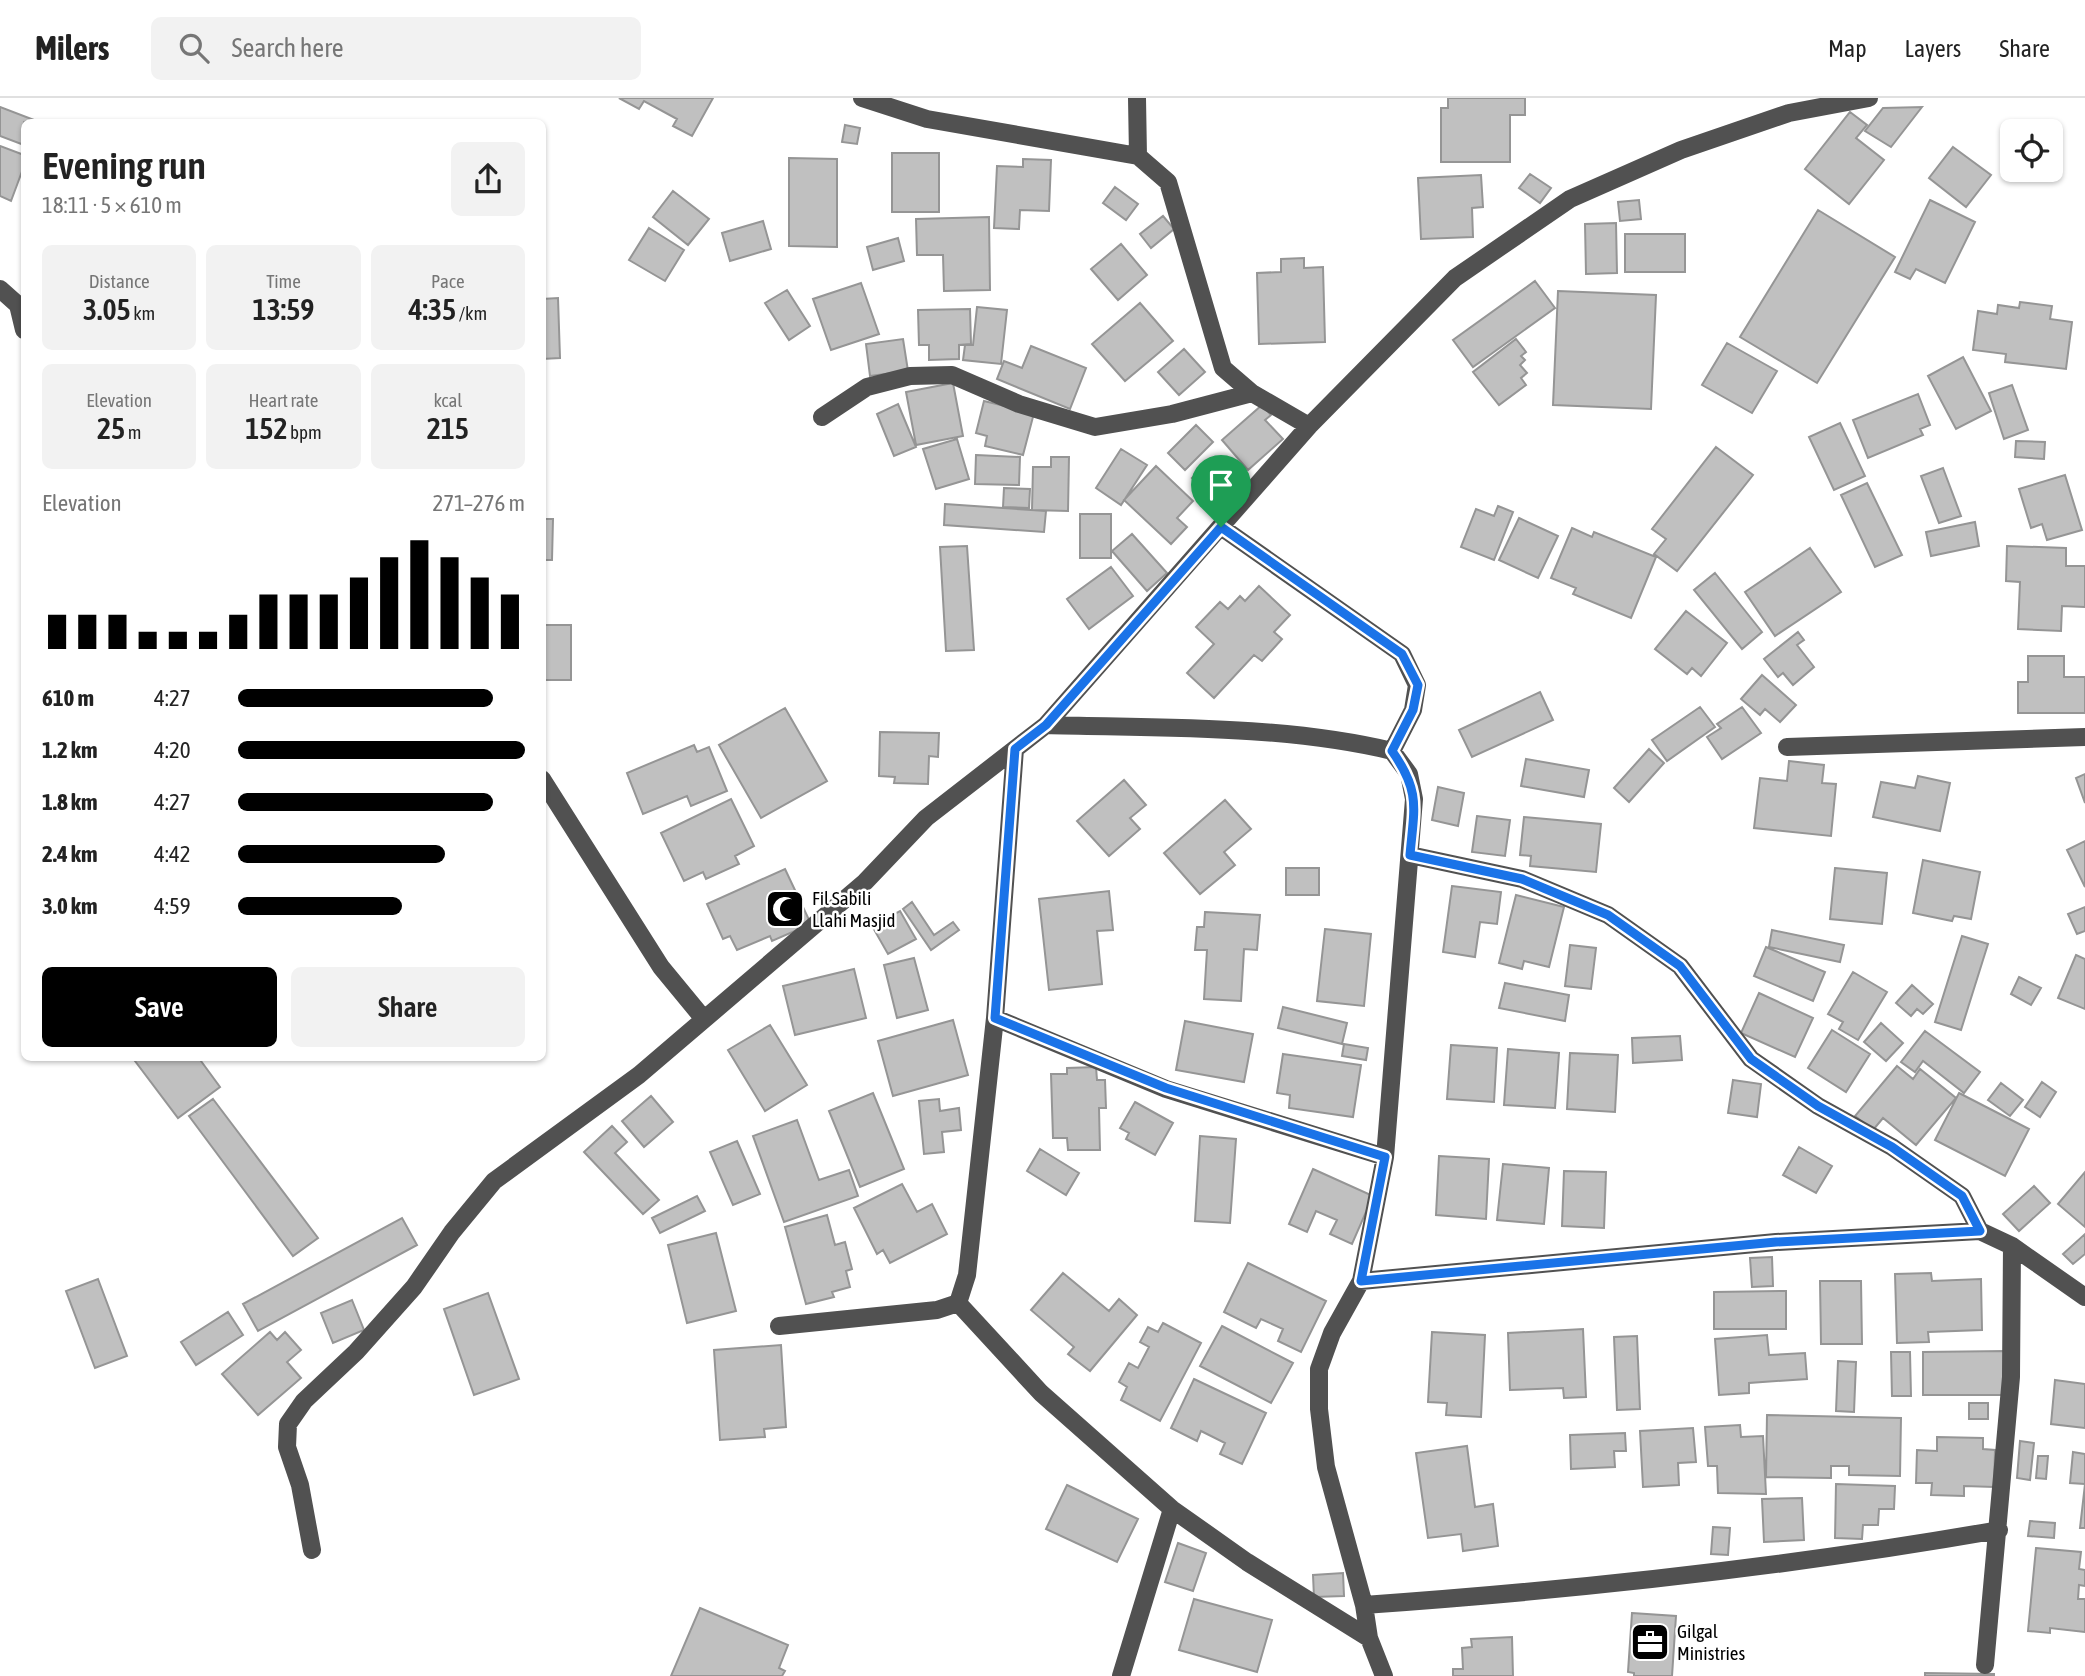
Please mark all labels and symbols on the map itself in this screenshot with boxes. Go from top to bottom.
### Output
pin [1191,455,1251,527]
place label: Fil Sabili Llahi Masjid [812,887,895,931]
mosque icon: Fil Sabili Llahi Masjid [764,888,806,930]
place label: Gilgal Ministries [1677,1620,1745,1664]
office icon: Gilgal Ministries [1629,1621,1671,1663]

